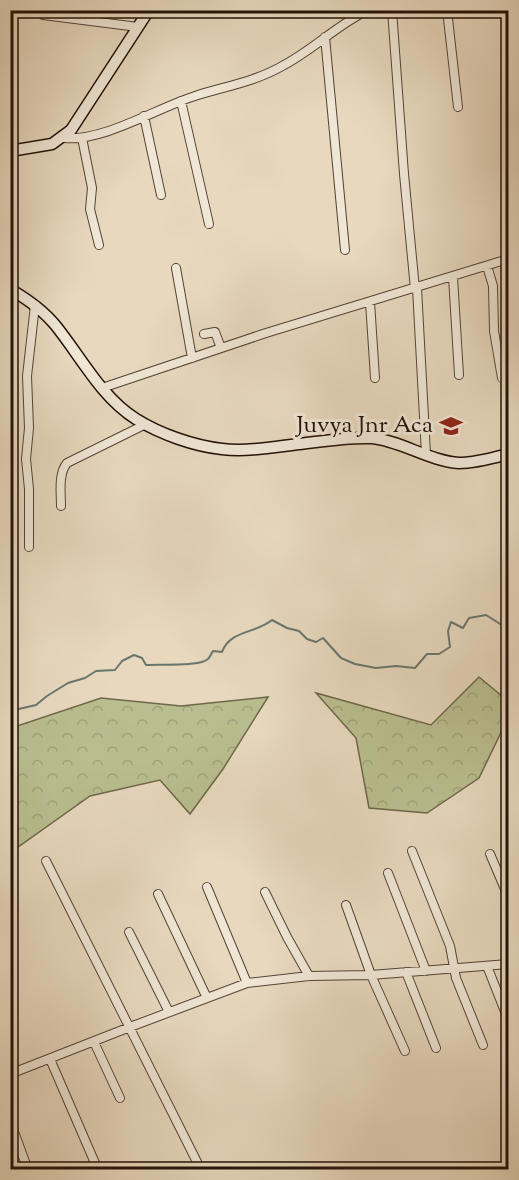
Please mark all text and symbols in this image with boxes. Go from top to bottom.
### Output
place label: Juvya Jnr Aca [294,409,433,443]
school or university icon: Juvya Jnr Aca [438,413,464,439]

